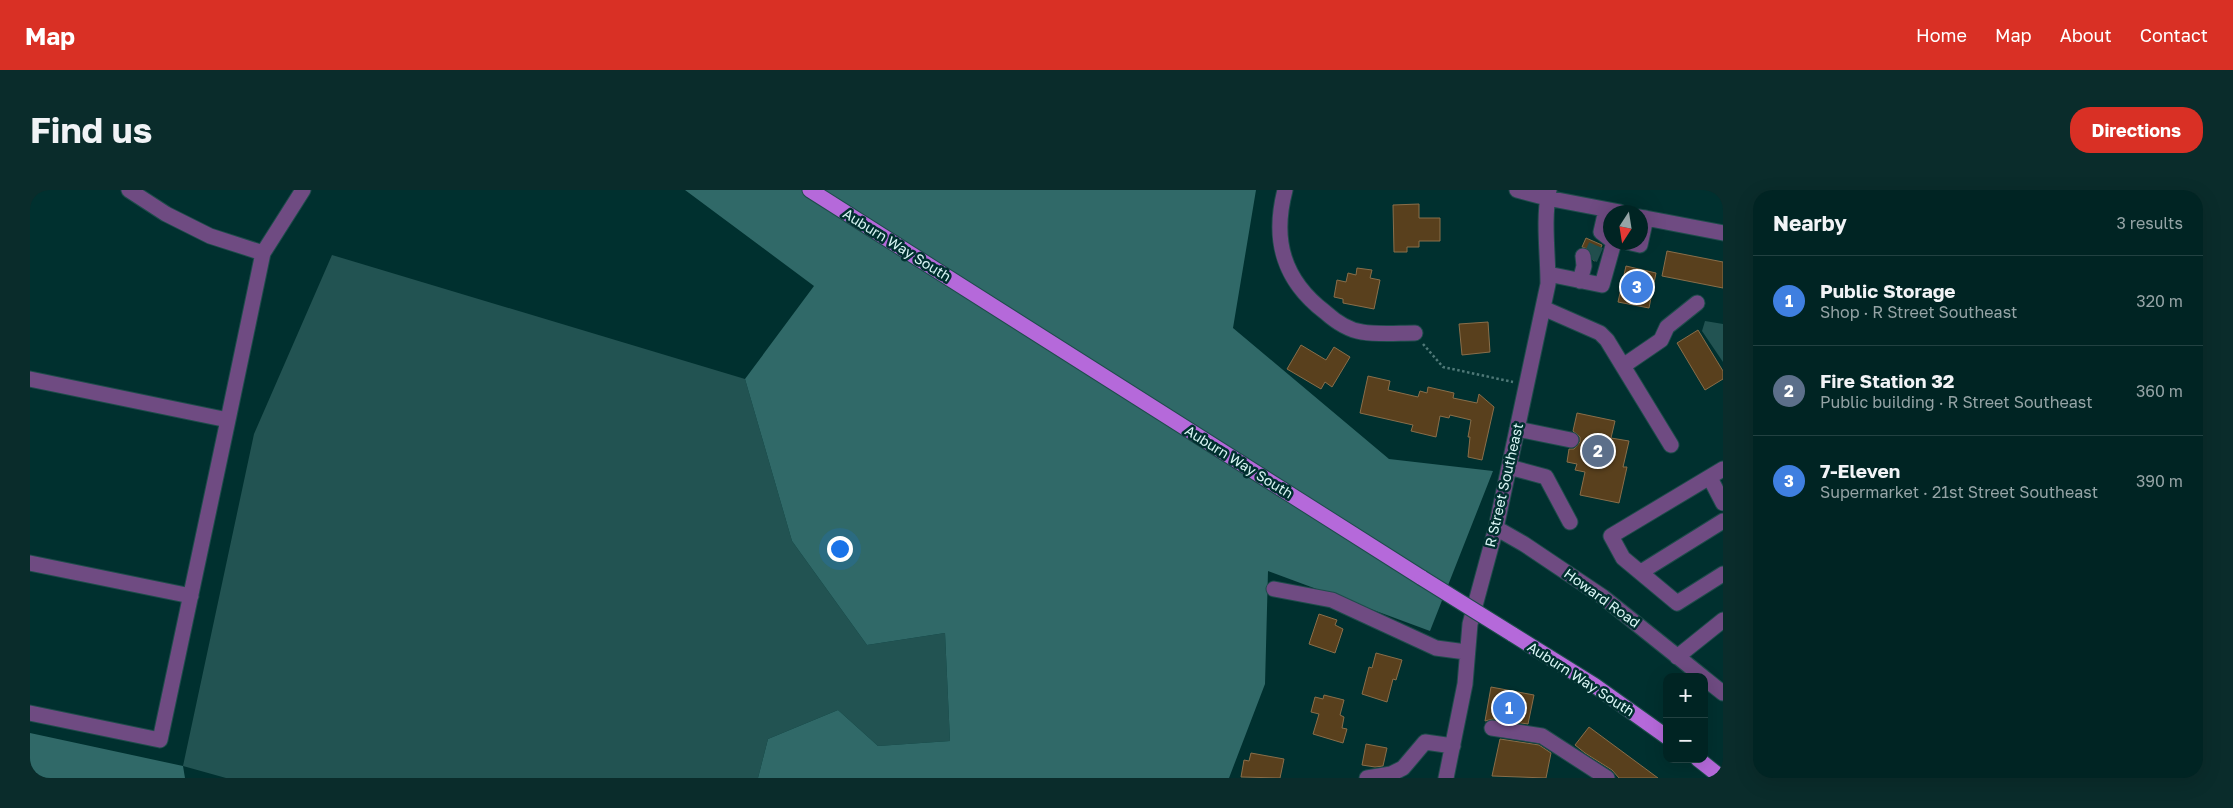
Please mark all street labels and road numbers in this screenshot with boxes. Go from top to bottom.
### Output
street label: Auburn Way South [840,204,954,285]
street label: Auburn Way South [1182,421,1296,502]
street label: R Street Southeast [1481,421,1526,549]
street label: Howard Road [1561,564,1644,631]
street label: Auburn Way South [1525,638,1638,720]

